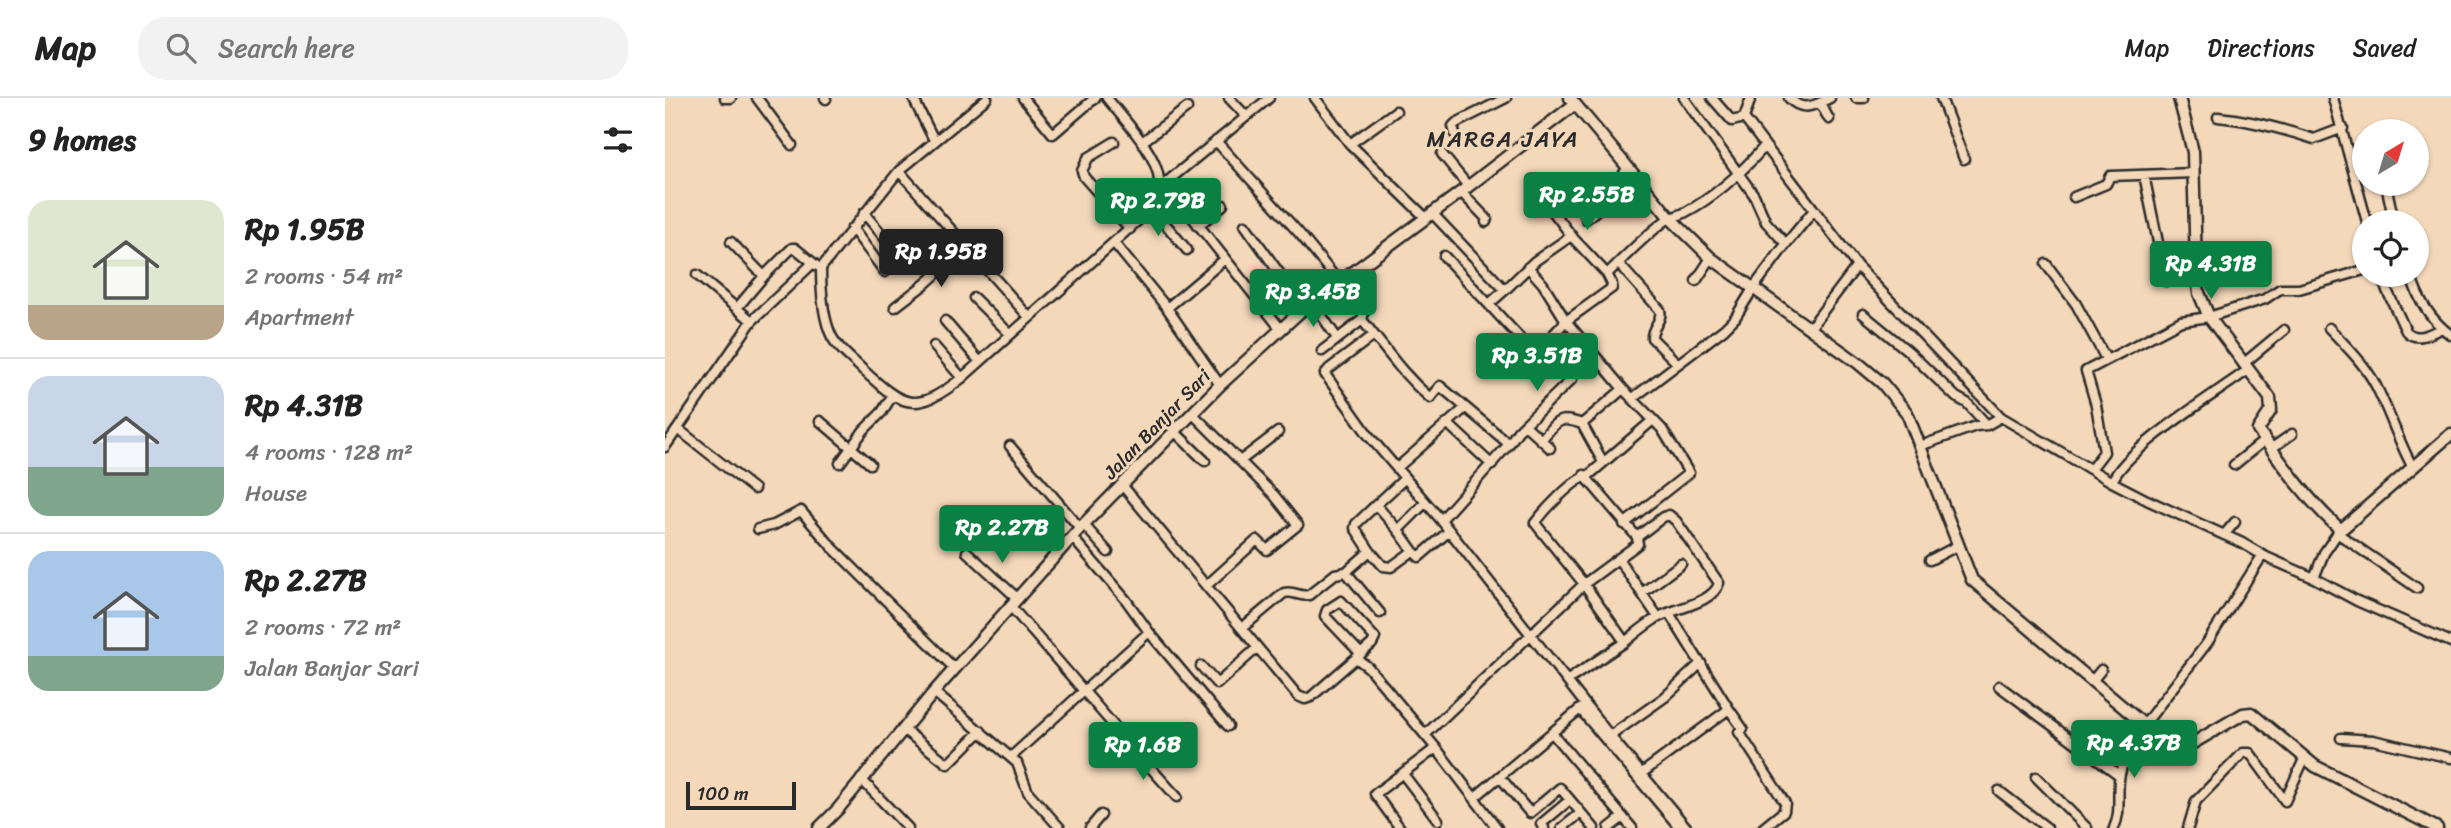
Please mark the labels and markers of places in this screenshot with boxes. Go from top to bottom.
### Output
pin: Rp 2.55B [1515,172,1659,232]
pin: Rp 2.79B [1086,178,1230,238]
pin: Rp 1.95B [869,230,1013,289]
pin: Rp 4.31B [2139,242,2283,301]
pin: Rp 3.45B [1241,270,1385,329]
pin: Rp 3.51B [1465,334,1609,393]
pin: Rp 2.27B [930,505,1074,565]
pin: Rp 4.37B [2062,720,2206,780]
pin: Rp 1.6B [1078,722,1208,782]

